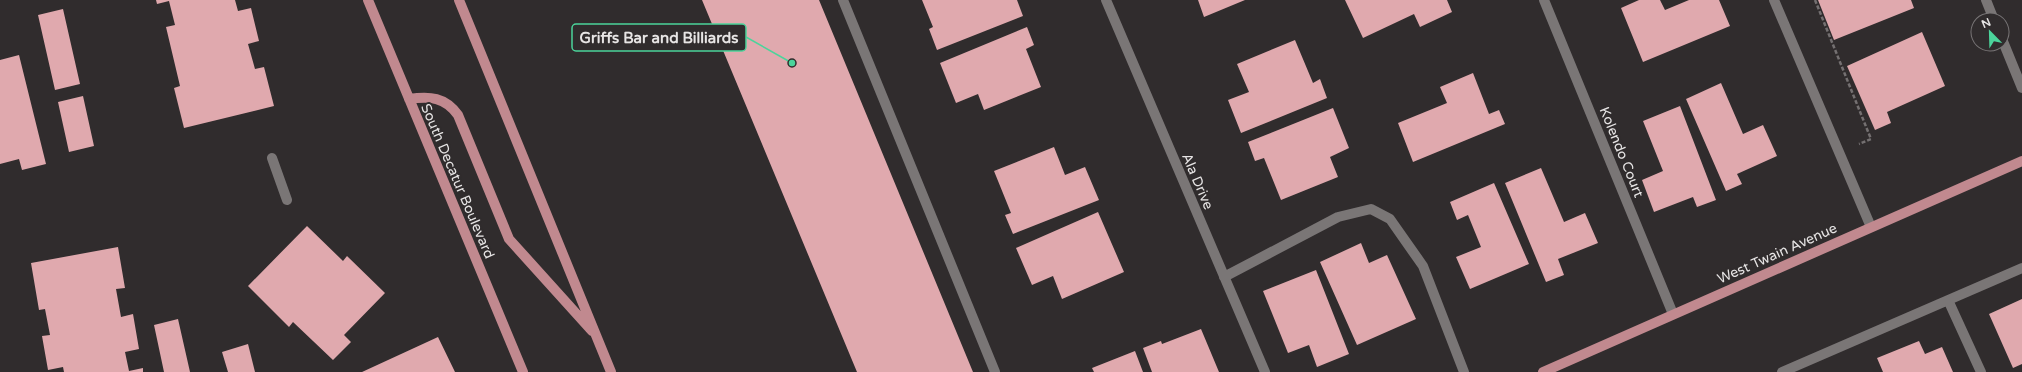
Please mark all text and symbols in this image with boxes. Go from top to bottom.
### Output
north arrow [1970,12,2010,52]
text: N [1980,16,1993,31]
callout: Griffs Bar and Billiards [572,24,746,51]
text: Griffs Bar and Billiards [580,29,738,47]
street label: South Decatur Boulevard [417,101,498,261]
street label: Kolendo Court [1596,104,1648,201]
street label: Ala Drive [1178,150,1217,212]
street label: West Twain Avenue [1715,219,1840,288]

